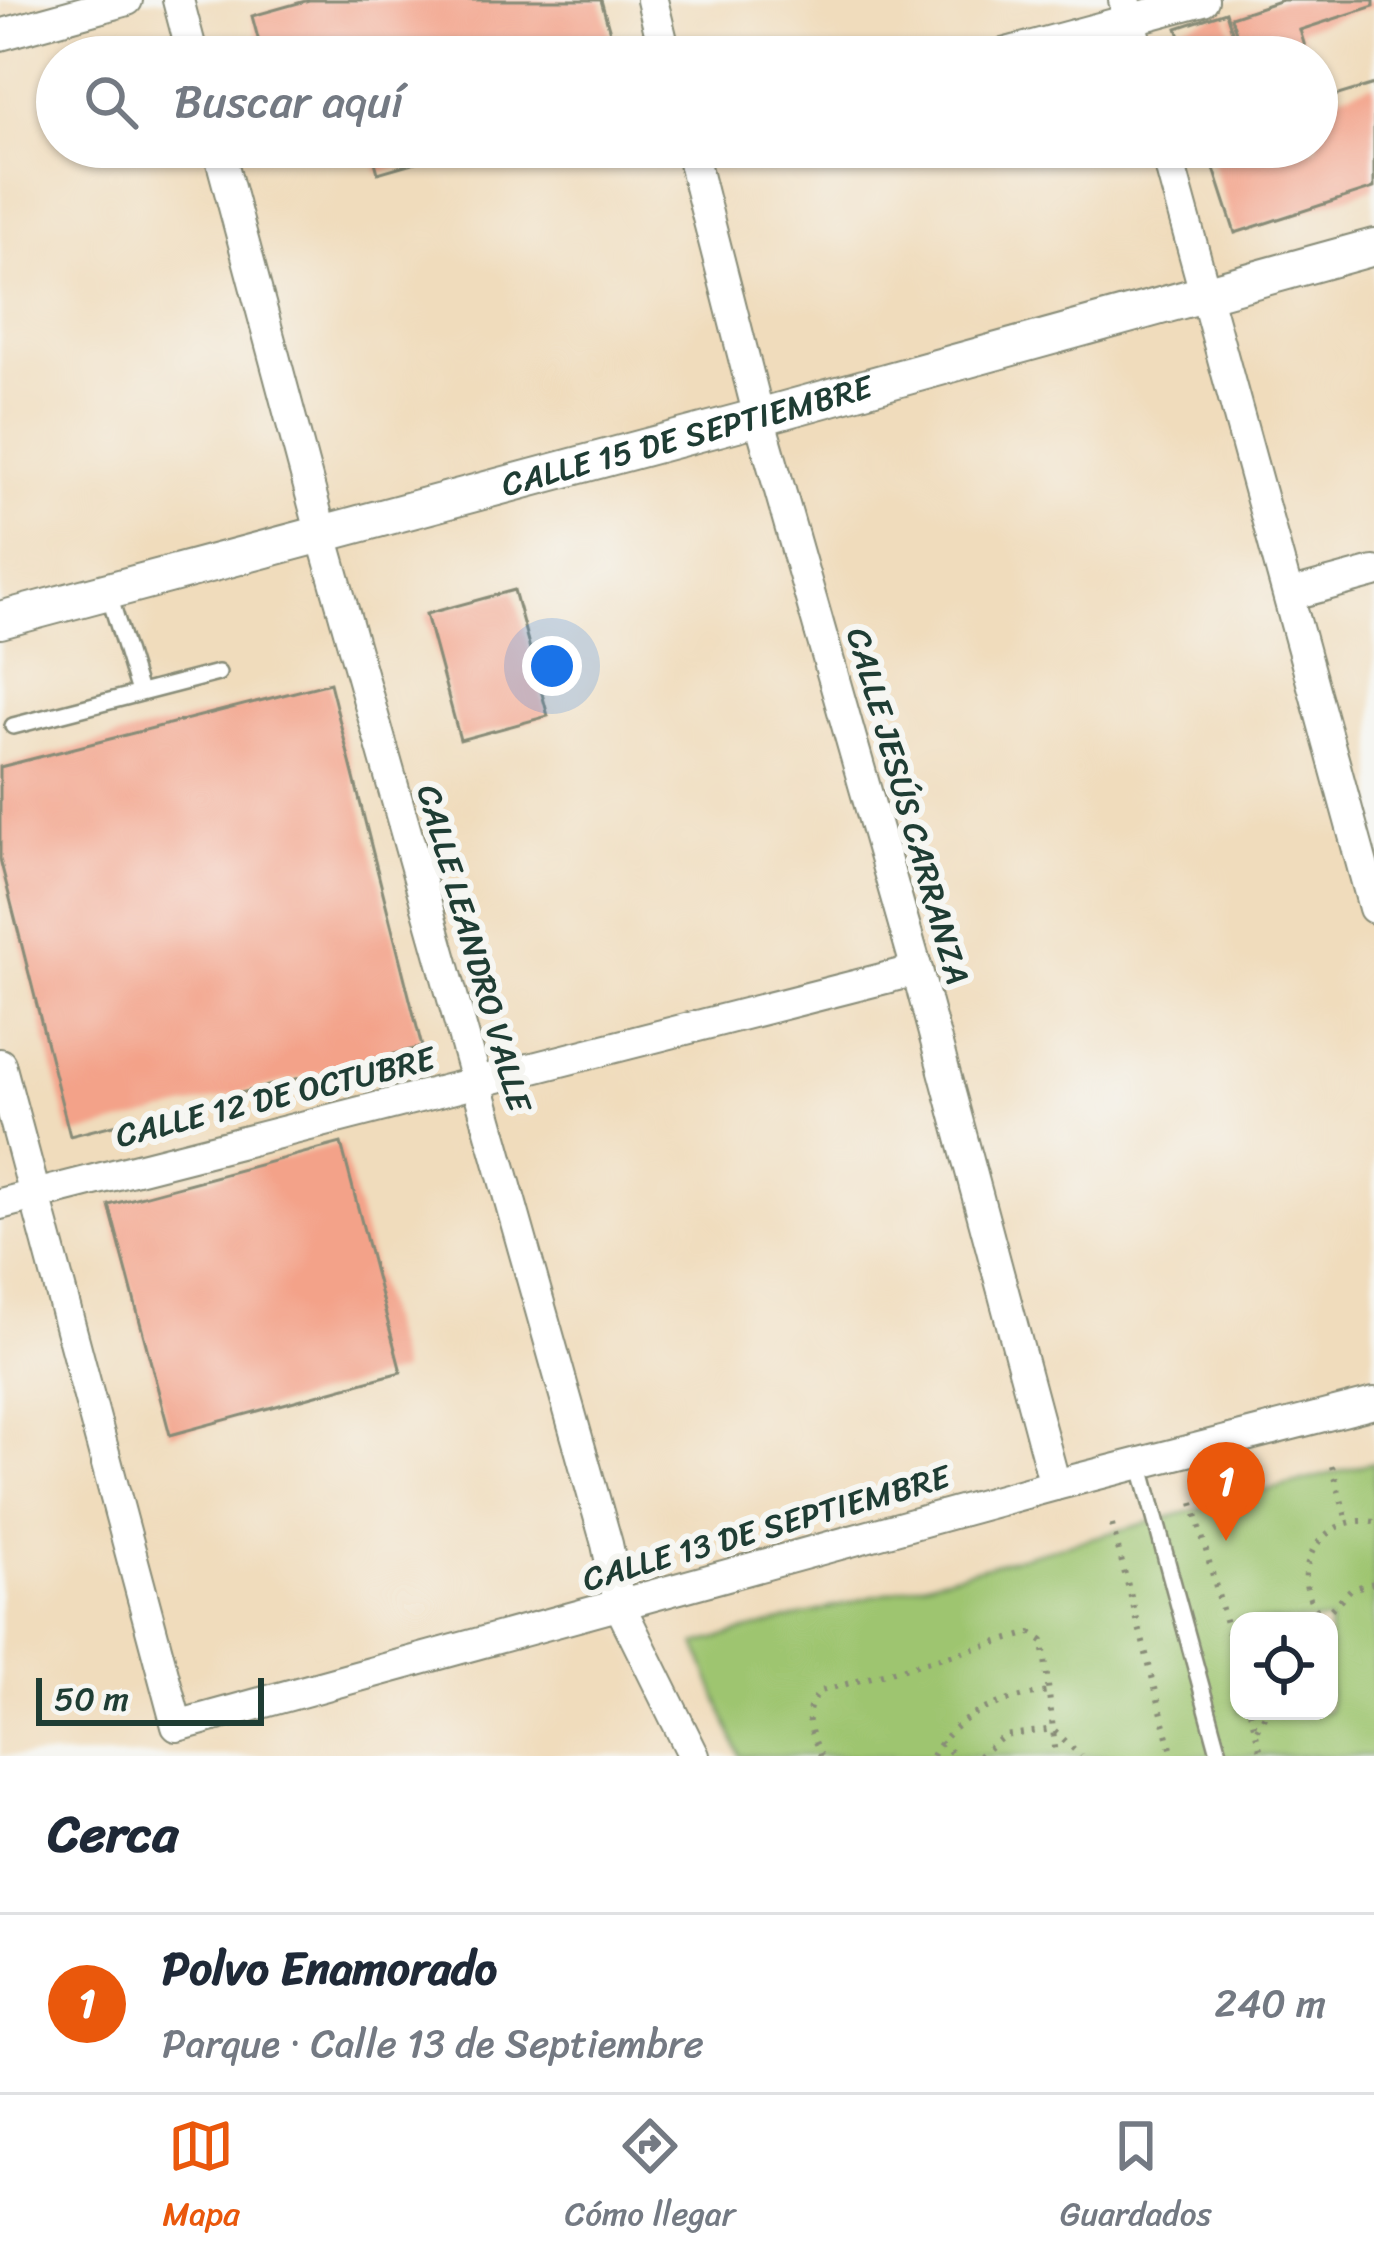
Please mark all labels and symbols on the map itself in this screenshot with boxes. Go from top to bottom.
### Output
street label: CALLE 15 DE SEPTIEMBRE [495,358,880,514]
street label: CALLE JESÚS CARRANZA [829,621,987,991]
your location [522,636,582,696]
street label: CALLE LEANDRO VALLE [400,778,549,1120]
street label: CALLE 12 DE OCTUBRE [109,1029,442,1165]
pin: 1 [1187,1442,1265,1541]
street label: CALLE 13 DE SEPTIEMBRE [576,1447,958,1608]
scale bar [36,1672,264,1725]

